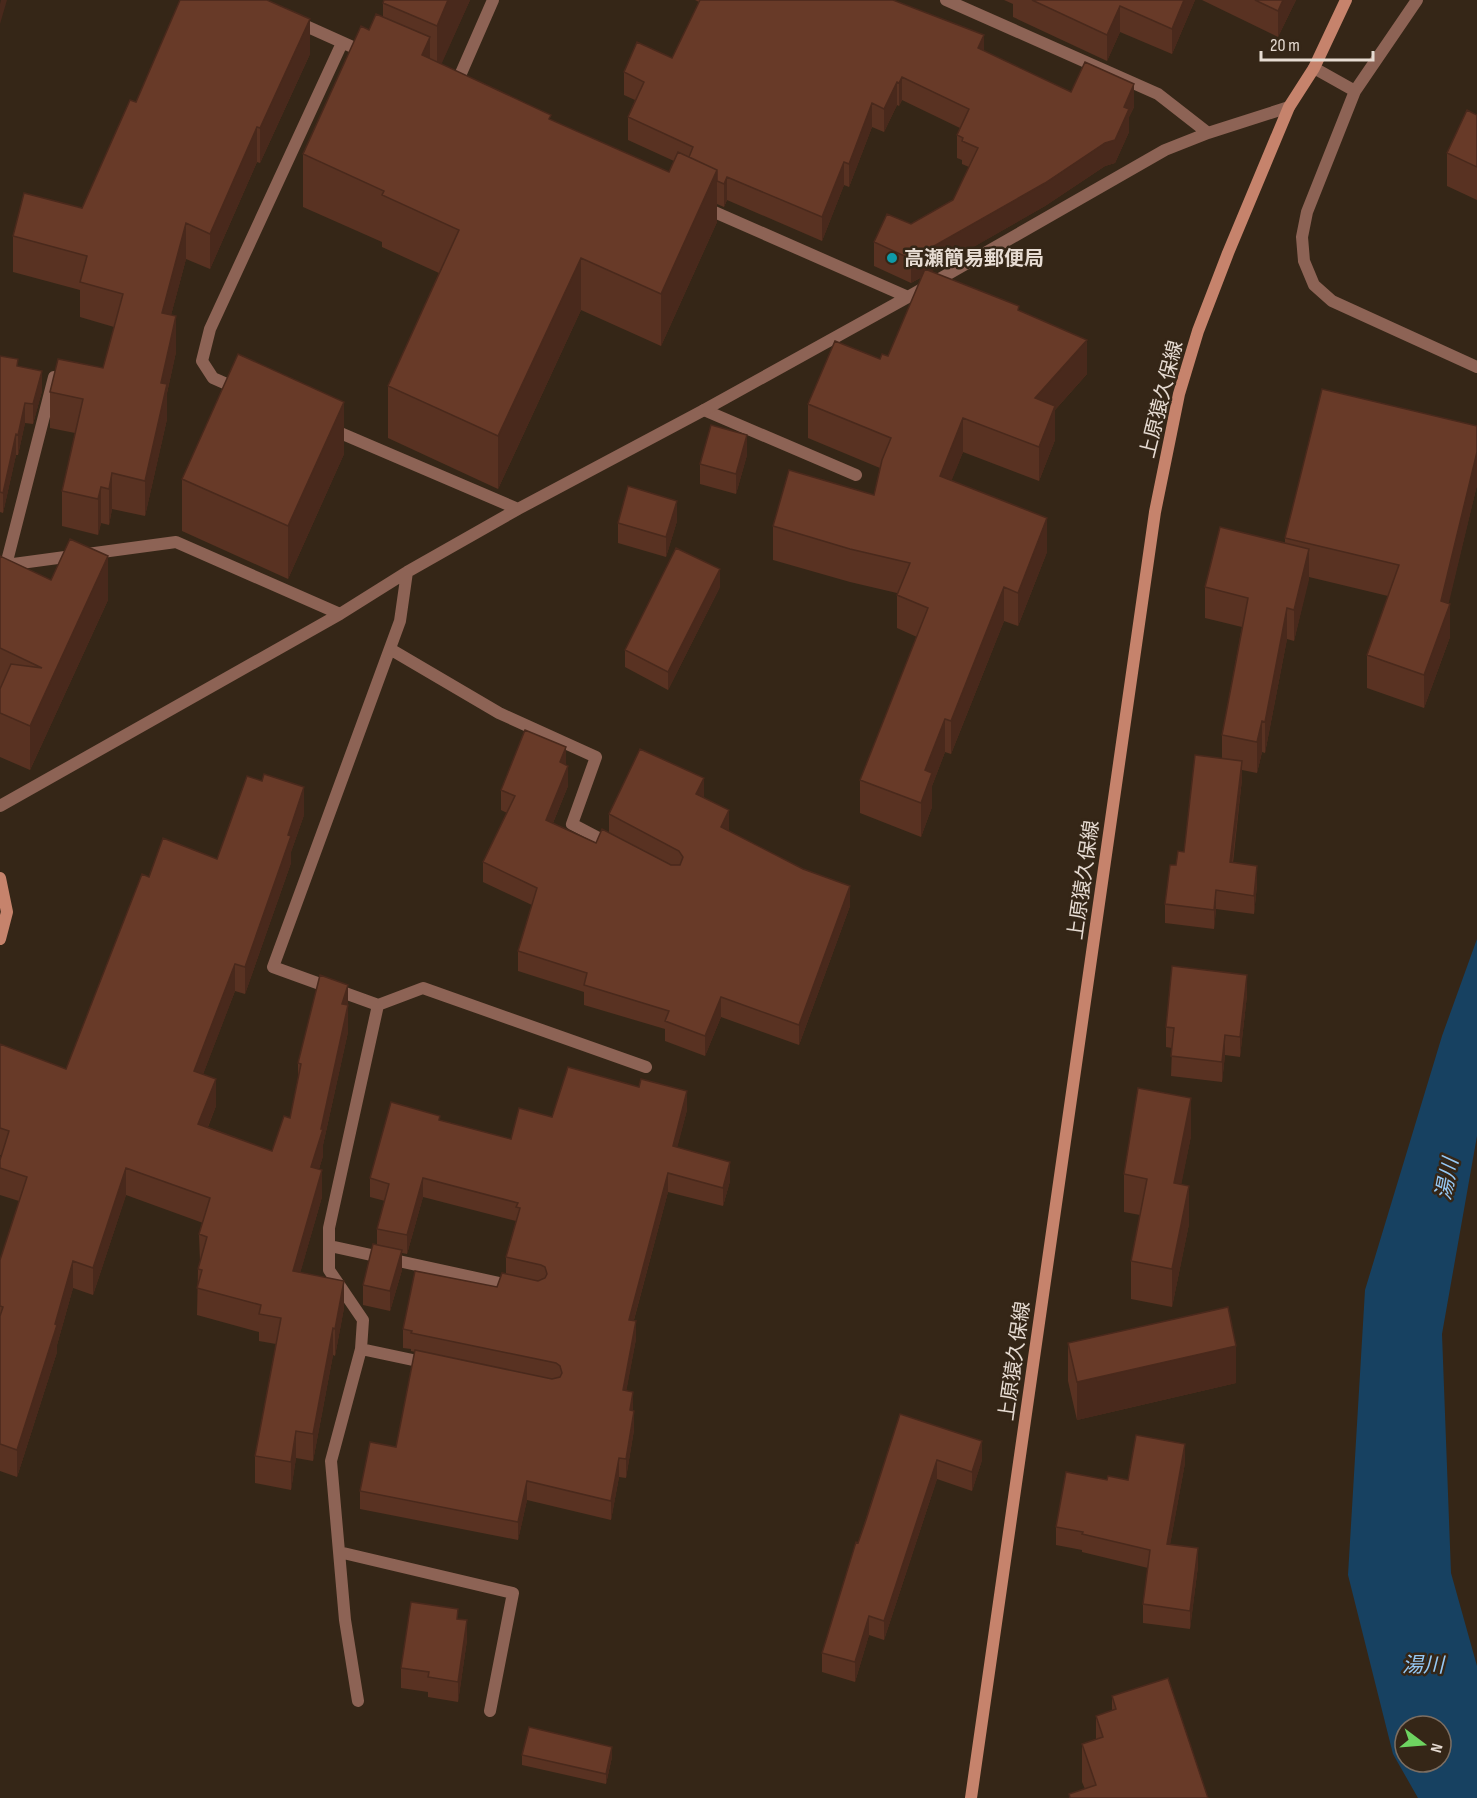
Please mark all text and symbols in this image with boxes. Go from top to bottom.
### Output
scale bar [1261,24,1374,62]
text: 20 m [1270,35,1300,56]
place label: 高瀬簡易郵便局 [904,247,1044,271]
marker: 高瀬簡易郵便局 [885,251,899,265]
street label: 上原猿久保線 [1136,338,1188,460]
street label: 上原猿久保線 [1064,819,1104,941]
water label: 湯川 [1431,1154,1464,1202]
street label: 上原猿久保線 [995,1300,1035,1422]
water label: 湯川 [1402,1653,1446,1678]
north arrow [1393,1714,1453,1774]
text: N [1426,1741,1446,1754]

